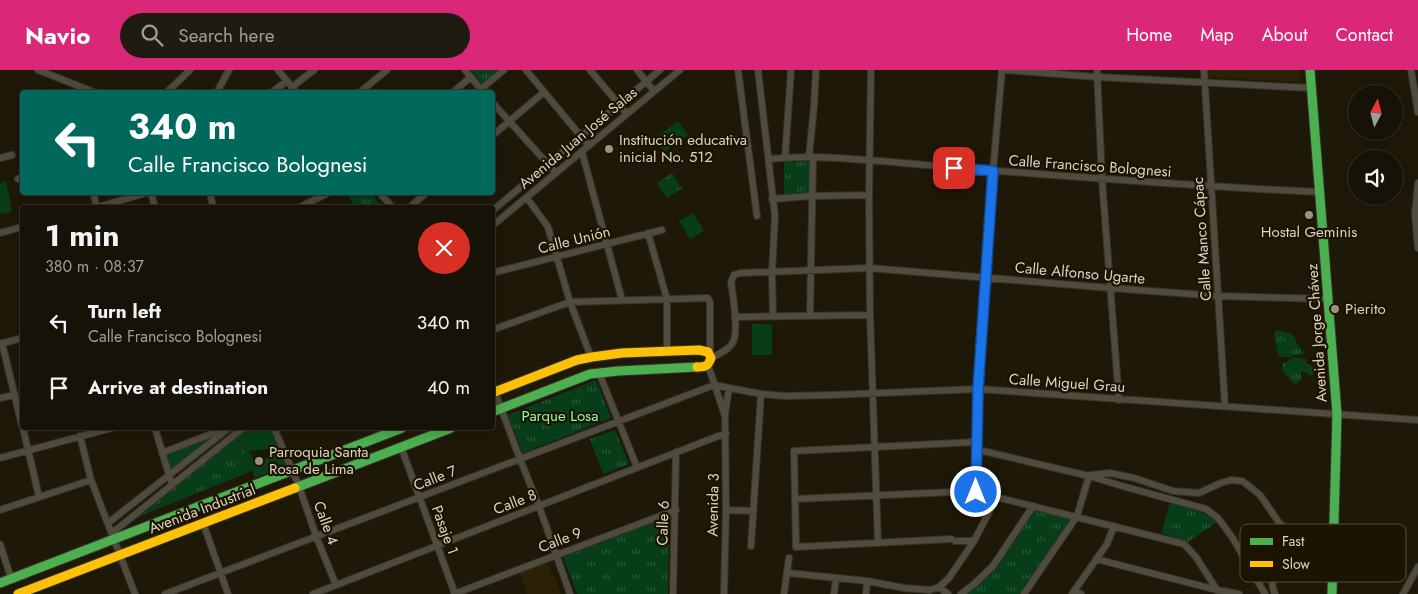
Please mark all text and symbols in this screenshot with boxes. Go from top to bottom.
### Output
search box [120,13,470,58]
text: Navio [25,18,90,53]
icon: search [138,21,166,49]
text: Search here [178,22,274,49]
text: Home [1126,22,1172,48]
text: Map [1200,22,1234,48]
text: About [1262,22,1307,48]
text: Contact [1335,22,1393,48]
street label: Avenida Juan José Salas [514,82,642,194]
north arrow [1348,85,1402,140]
map controls [1348,85,1403,205]
text: 340 m [128,102,237,152]
icon: left [45,110,110,175]
place label: Institución educativa inicial No. 512 [619,129,747,168]
marker: Institución educativa inicial No. 512 [603,143,615,155]
pin [933,147,975,189]
text: Calle Francisco Bolognesi [128,148,368,180]
street label: Calle Francisco Bolognesi [1008,149,1172,183]
button: sound [1348,150,1403,205]
icon: arrive [940,154,968,182]
street label: Calle Manco Cápac [1187,176,1217,302]
marker: Hostal Geminis [1303,209,1315,221]
text: 1 min [45,214,119,257]
street label: Calle Unión [536,220,612,260]
place label: Hostal Geminis [1261,221,1357,243]
button: close [418,222,470,274]
text: 380 m · 08:37 [45,255,144,278]
street label: Calle Alfonso Ugarte [1014,256,1146,290]
street label: Avenida Jorge Chávez [1301,263,1333,403]
text: Turn left [88,298,161,325]
place label: Pierito [1345,298,1386,320]
marker: Pierito [1329,303,1341,315]
icon: left [45,309,73,337]
text: 340 m [417,309,470,336]
text: Calle Francisco Bolognesi [88,325,262,348]
street label: Calle Miguel Grau [1008,368,1126,398]
icon: arrive [45,374,73,402]
text: Arrive at destination [88,374,268,401]
text: 40 m [427,374,470,401]
park label: Parque Losa [522,405,598,427]
place label: Parroquia Santa Rosa de Lima [269,441,368,480]
marker: Parroquia Santa Rosa de Lima [253,455,265,467]
street label: Calle 7 [410,460,460,496]
position arrow [949,465,1001,517]
street label: Avenida 3 [701,473,725,537]
street label: Avenida Industrial [145,479,259,539]
street label: Calle 8 [490,484,540,520]
street label: Calle 4 [308,498,344,548]
street label: Calle 6 [651,500,675,546]
street label: Pasaje 1 [426,502,464,558]
street label: Calle 9 [535,522,585,558]
legend [1240,524,1406,582]
text: Fast [1282,531,1305,551]
text: Slow [1282,554,1310,574]

